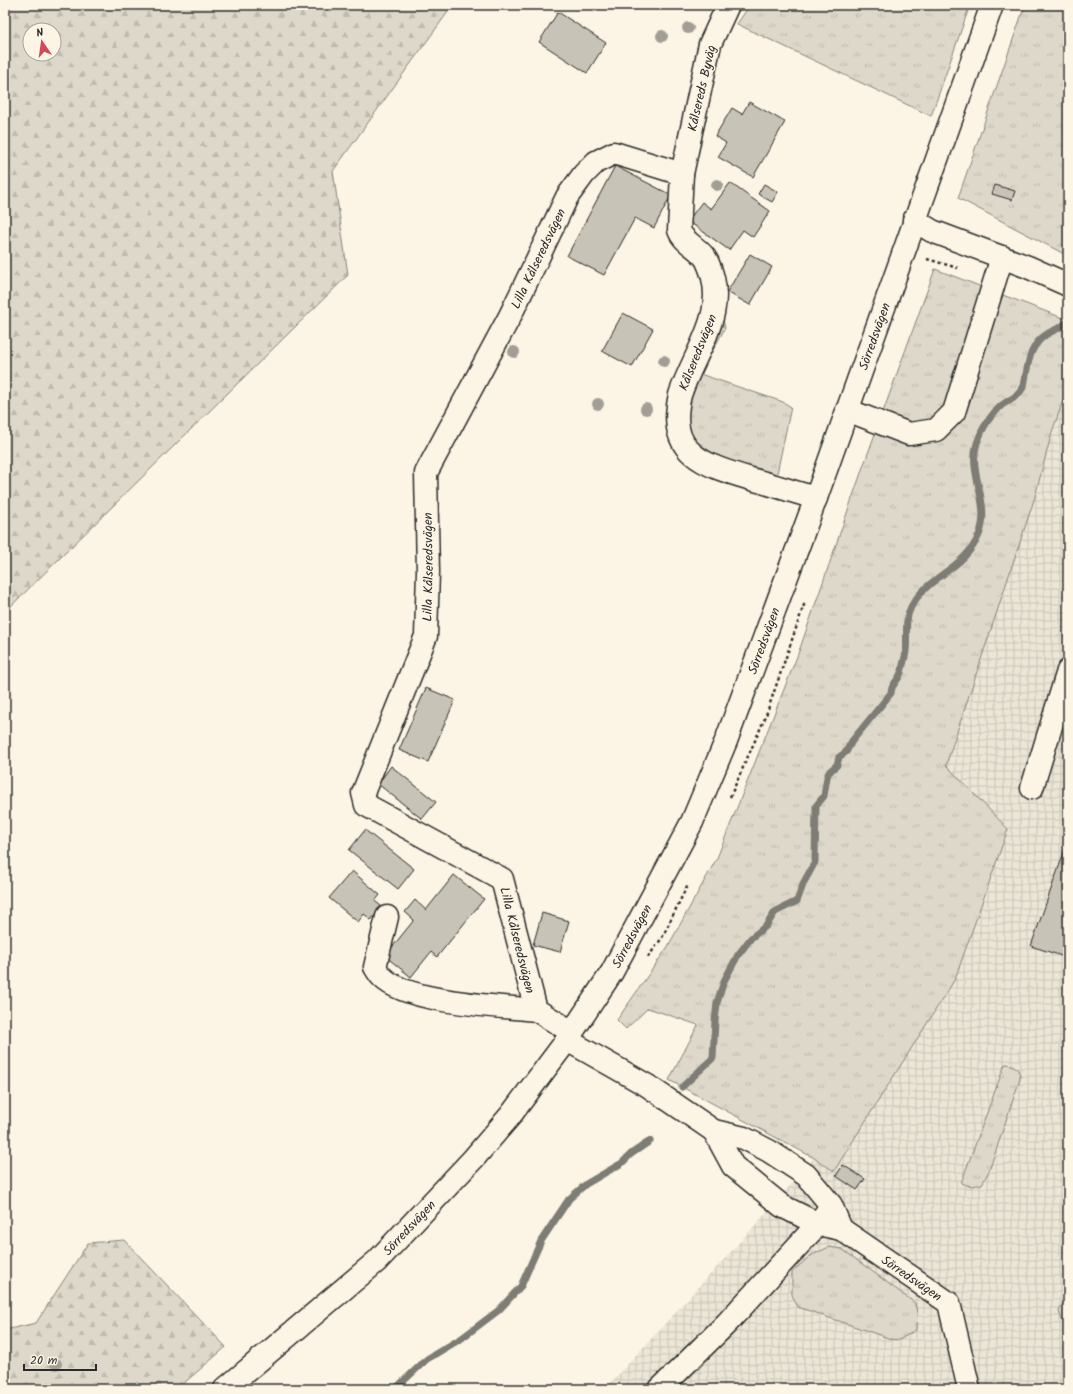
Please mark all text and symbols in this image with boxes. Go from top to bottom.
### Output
north arrow [22,22,62,62]
text: N [35,24,45,43]
street label: Kålsereds Byväg [682,43,723,134]
street label: Lilla Kålseredsvägen [506,205,572,313]
street label: Sörredsvägen [854,300,897,373]
street label: Kålseredsvägen [673,311,723,394]
street label: Lilla Kålseredsvägen [417,512,440,622]
street label: Sörredsvägen [743,605,787,678]
street label: Lilla Kålseredsvägen [493,885,540,996]
street label: Sörredsvägen [607,901,658,972]
street label: Sörredsvägen [378,1196,441,1261]
street label: Sörredsvägen [876,1250,946,1307]
scale bar [24,1346,96,1372]
text: 20 m [30,1351,58,1370]

